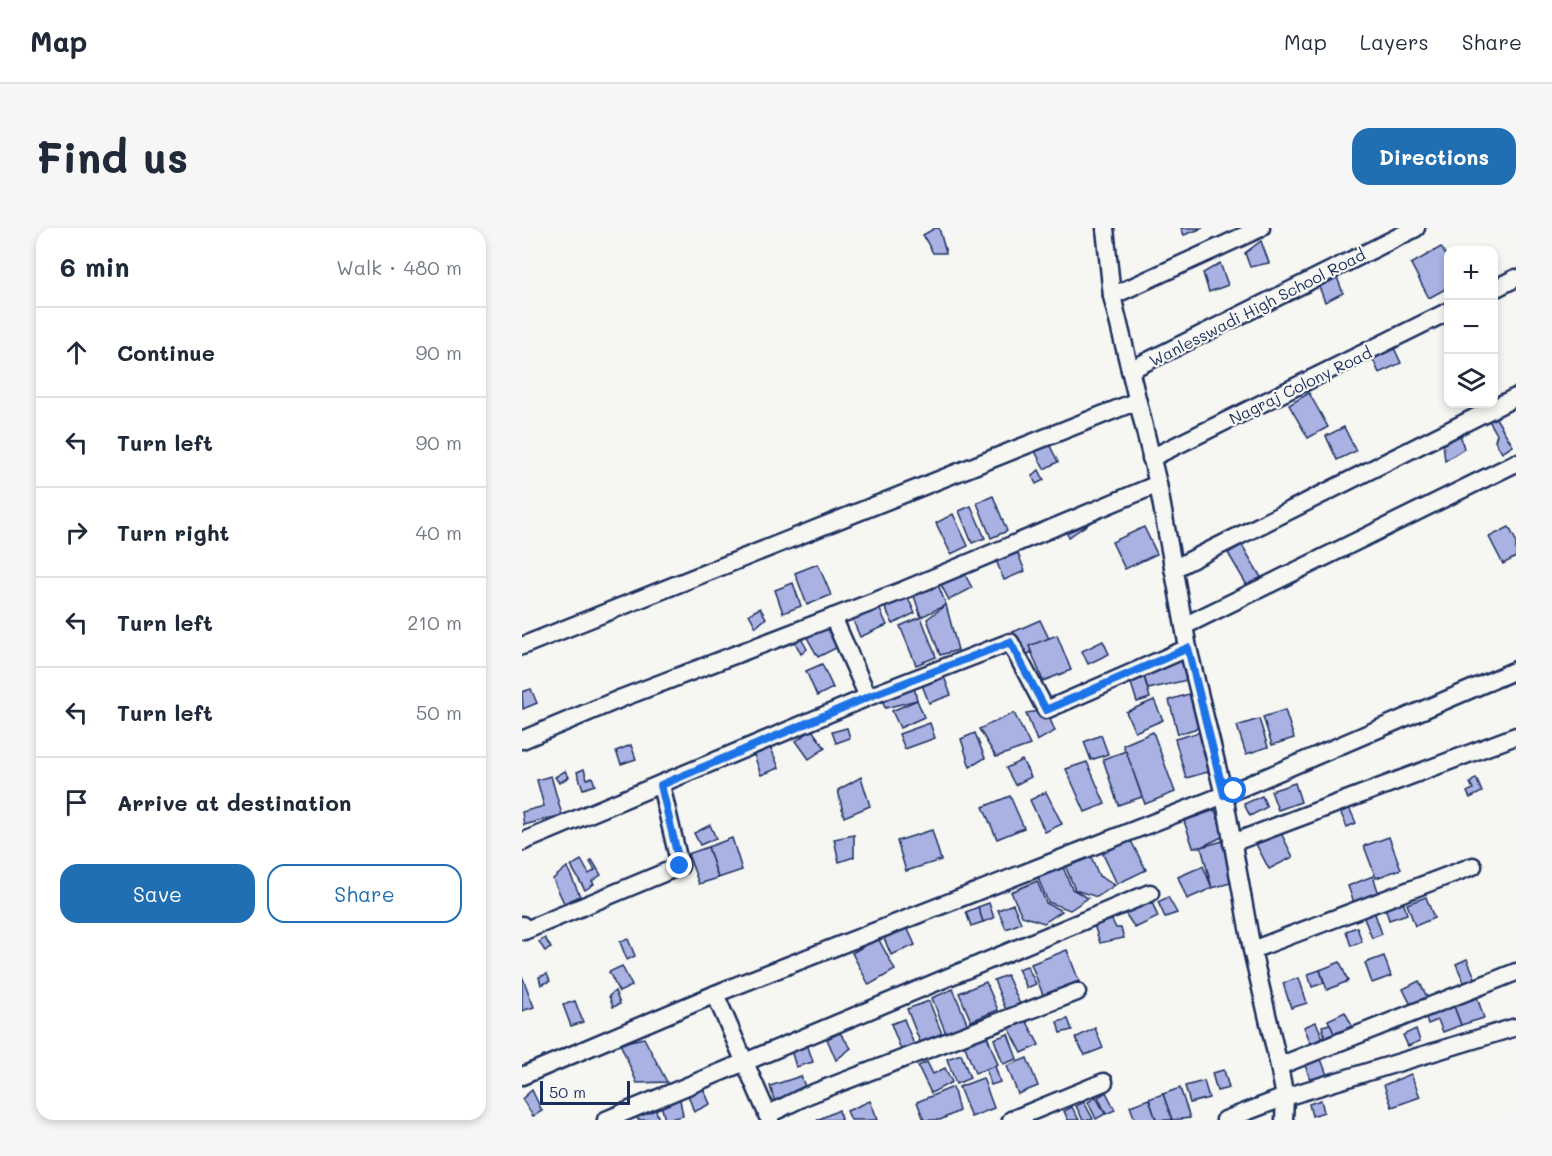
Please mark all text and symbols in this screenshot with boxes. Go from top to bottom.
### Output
text: Map [30,23,87,59]
text: Map [1284,28,1327,55]
text: Layers [1360,28,1429,55]
text: Share [1462,28,1522,55]
button: Directions [1352,128,1516,185]
text: Find us [36,129,188,184]
street label: Wanlesswadi High School Road [1145,243,1369,371]
map controls [1444,246,1498,408]
button: + [1444,246,1498,300]
text: 6 min [60,250,129,284]
text: Walk · 480 m [336,254,462,280]
button: − [1444,300,1498,354]
icon: ahead [60,336,93,369]
text: Continue [117,338,215,367]
text: 90 m [416,339,462,365]
street label: Nagraj Colony Road [1225,341,1375,429]
button: layers [1444,354,1498,408]
icon: left [60,426,93,459]
text: Turn left [117,428,213,457]
text: 90 m [416,429,462,455]
icon: right [60,516,93,549]
text: Turn right [117,518,229,547]
text: 40 m [416,519,462,545]
icon: left [60,606,93,639]
text: Turn left [117,608,213,637]
text: 210 m [407,609,462,635]
icon: left [60,696,93,729]
text: Turn left [117,698,213,727]
text: 50 m [416,699,462,725]
route start [1220,777,1246,803]
icon: arrive [60,786,93,819]
text: Arrive at destination [117,788,352,817]
route end [666,852,692,878]
button: Save [60,864,255,923]
button: Share [267,864,462,923]
scale bar [540,1078,630,1106]
text: 50 m [549,1081,586,1102]

